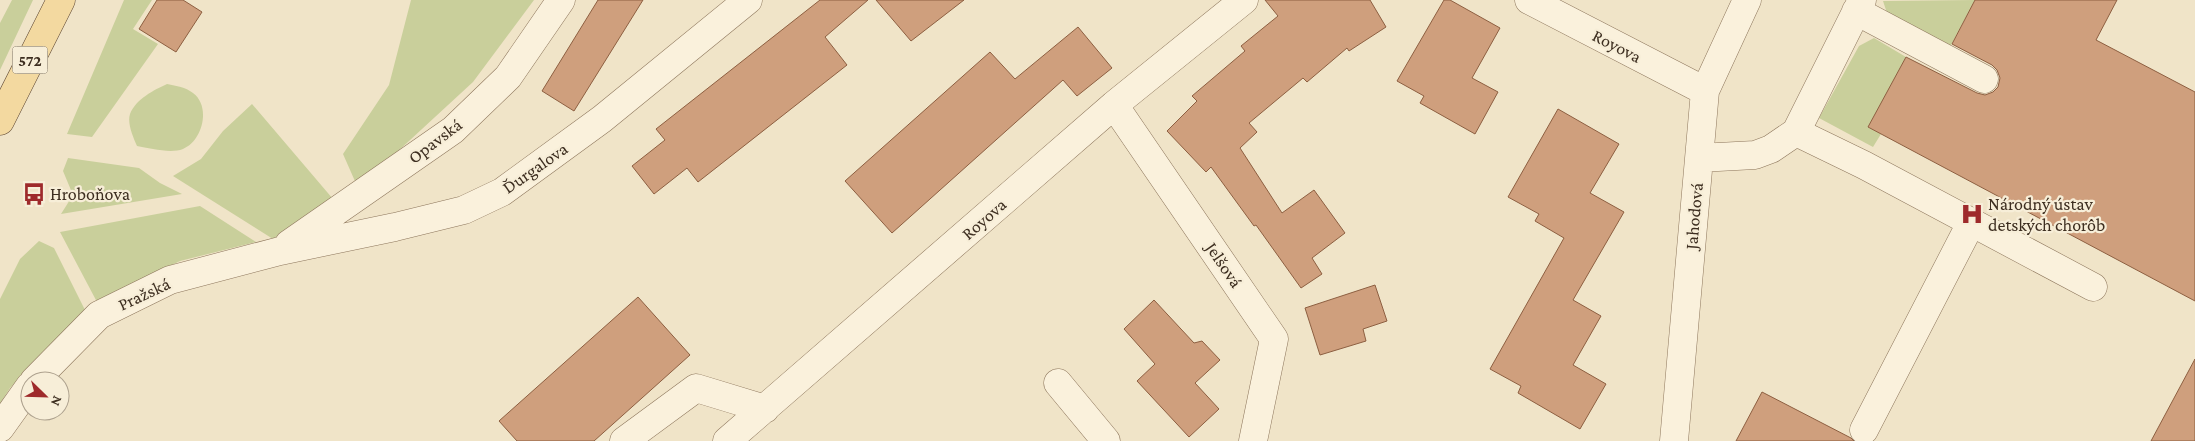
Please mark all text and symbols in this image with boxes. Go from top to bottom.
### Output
street label: Royova [1589,25,1645,67]
road number: 572 [12,46,48,74]
street label: Opavská [404,114,466,168]
street label: Ďurgalova [499,138,571,198]
bus stop icon: Hroboňova [21,181,47,207]
street label: Jahodová [1681,182,1707,252]
place label: Hroboňova [50,184,130,204]
street label: Royova [958,194,1010,244]
place label: Národný ústav detských chorôb [1988,194,2105,235]
hospital icon: Národný ústav detských chorôb [1959,201,1985,227]
street label: Jelšová [1200,237,1246,291]
street label: Pražská [115,273,173,315]
north arrow [20,371,70,421]
text: N [48,394,66,409]

